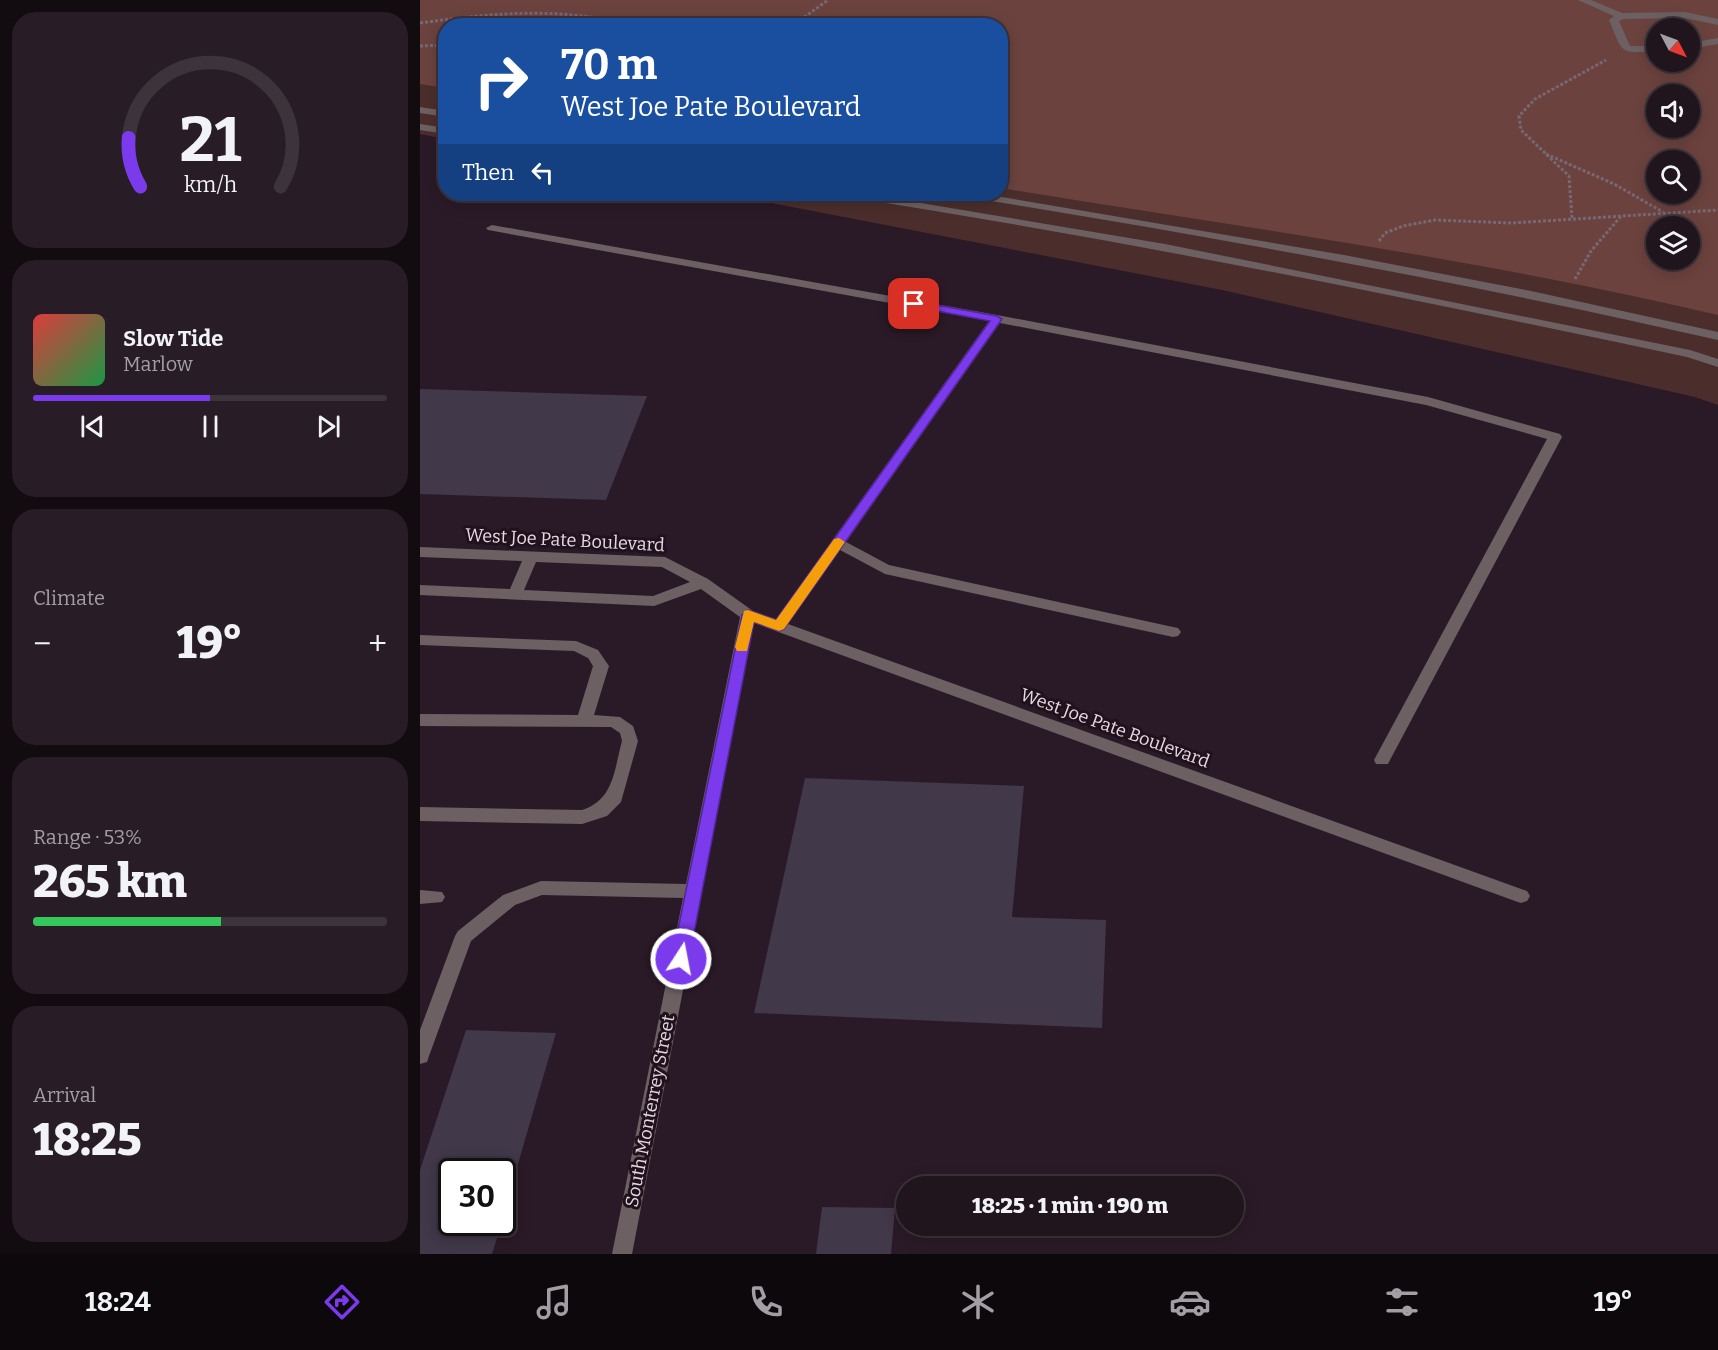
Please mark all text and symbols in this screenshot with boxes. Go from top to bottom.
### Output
north arrow [1646,18,1700,72]
map controls [1646,18,1700,270]
text: 70 m [561,40,657,90]
icon: right [462,42,540,120]
button: sound [1646,84,1700,138]
text: West Joe Pate Boulevard [561,91,861,123]
text: 21 [179,103,241,178]
button: search [1646,150,1700,204]
icon: left [526,156,559,189]
text: Then [462,159,514,186]
text: km/h [183,173,237,199]
button: layers [1646,216,1700,270]
pin [888,278,939,329]
icon: arrive [897,287,930,320]
text: Slow Tide [123,325,223,352]
text: Marlow [123,352,193,376]
icon: previous [76,410,109,443]
icon: pause [194,410,227,443]
icon: next [312,410,345,443]
street label: West Joe Pate Boulevard [465,524,666,556]
text: Climate [33,586,105,610]
text: 19° [177,616,243,670]
text: − [33,624,51,664]
text: + [368,624,387,664]
street label: West Joe Pate Boulevard [1017,683,1213,773]
text: Range · 53% [33,825,142,849]
text: 265 km [33,855,187,909]
position arrow [649,927,713,991]
street label: South Monterrey Street [621,1013,680,1209]
text: Arrival [33,1083,96,1107]
text: 18:25 [33,1113,142,1167]
speed limit sign: 30 [438,1158,516,1236]
text: 18:25 · 1 min · 190 m [972,1192,1168,1219]
icon: directions [321,1281,363,1323]
icon: music [533,1281,575,1323]
icon: phone [745,1281,787,1323]
icon: climate [957,1281,999,1323]
icon: car [1169,1281,1211,1323]
icon: filters [1381,1281,1423,1323]
text: 18:24 [85,1286,151,1318]
text: 19° [1594,1286,1633,1318]

